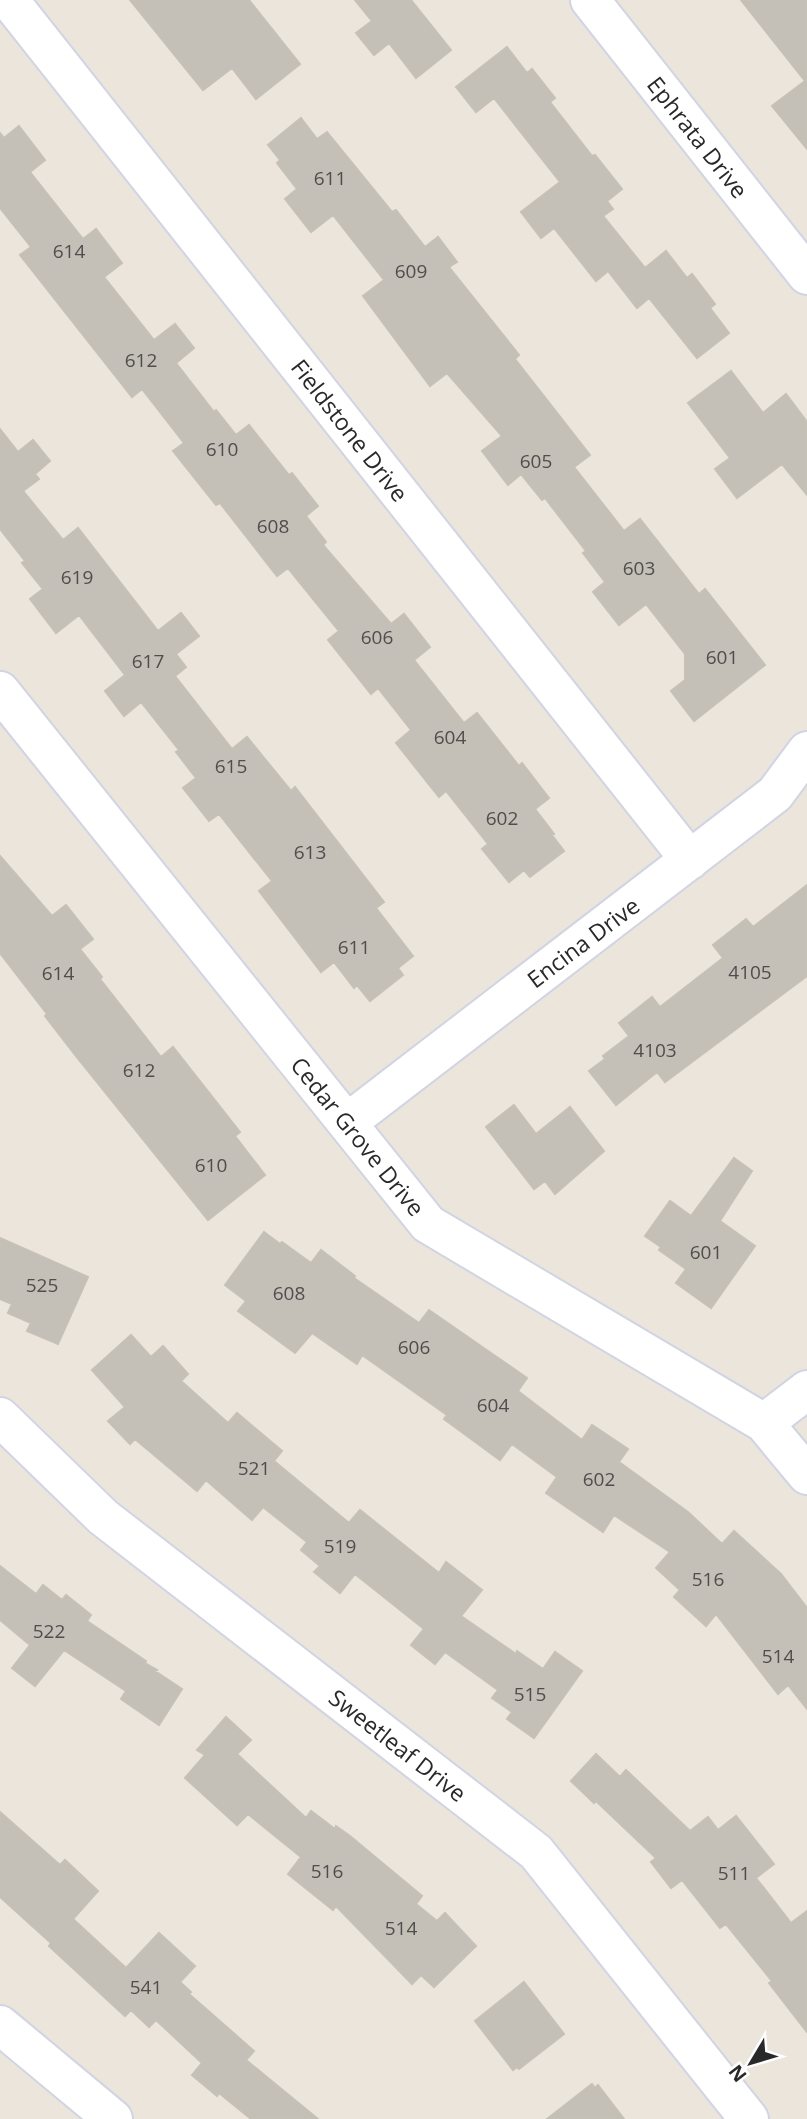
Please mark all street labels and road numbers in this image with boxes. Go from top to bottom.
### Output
street label: Ephrata Drive [640,69,756,205]
street label: Fieldstone Drive [284,352,416,508]
street label: Encina Drive [520,889,646,995]
street label: Cedar Grove Drive [284,1050,432,1222]
street label: Sweetleaf Drive [323,1681,473,1809]

